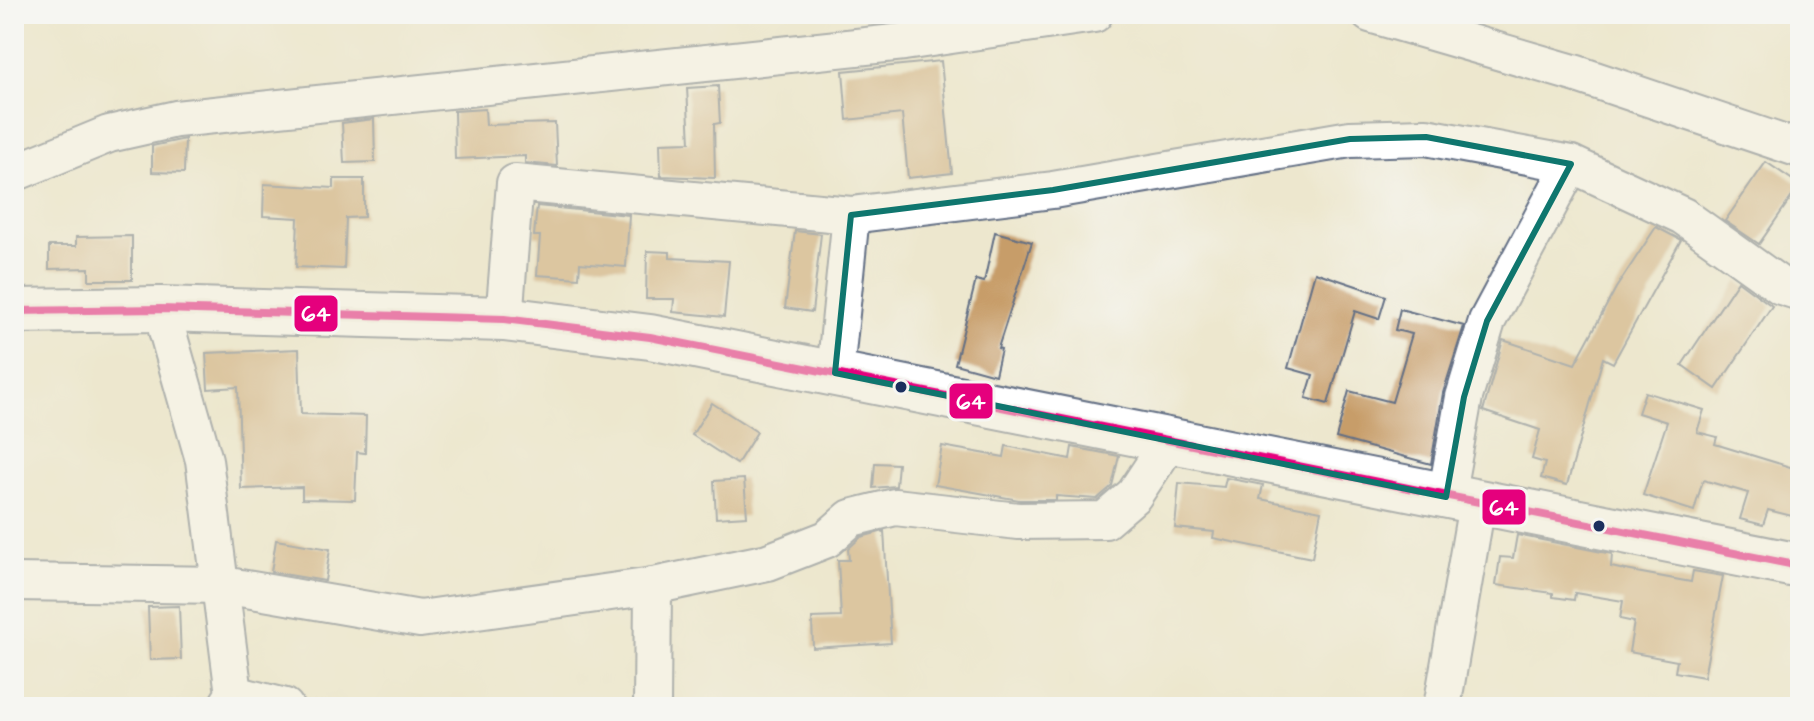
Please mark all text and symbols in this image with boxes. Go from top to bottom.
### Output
line badge: 64 [293,294,339,333]
text: 64 [302,299,331,330]
unlabelled marker [893,379,909,395]
line badge: 64 [948,382,994,420]
text: 64 [957,387,986,418]
line badge: 64 [1481,488,1527,526]
text: 64 [1490,493,1519,524]
unlabelled marker [1591,518,1607,534]

